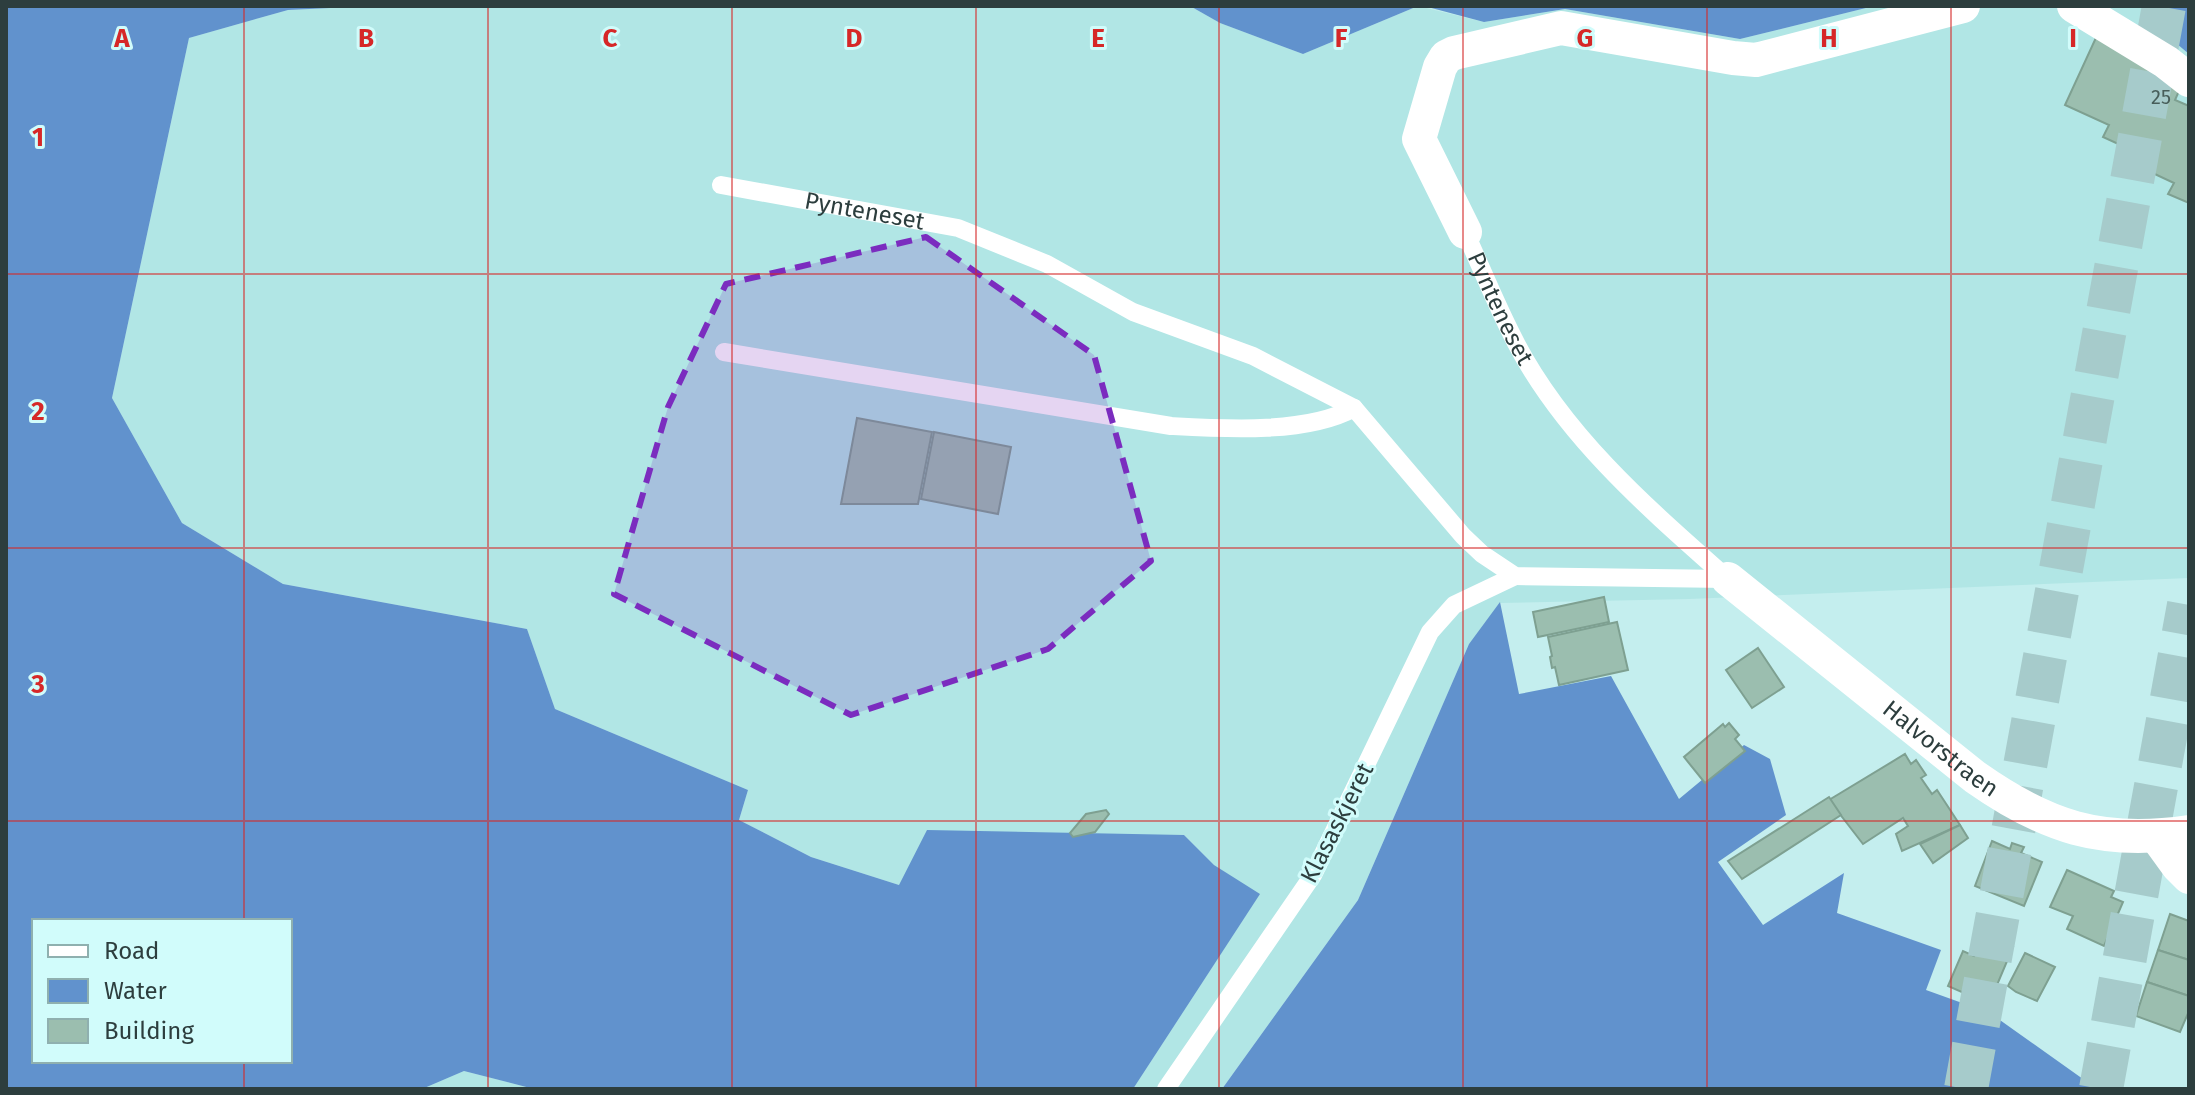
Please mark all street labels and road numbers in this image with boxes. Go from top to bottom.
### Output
street label: Pynteneset [802,186,927,236]
street label: Pynteneset [1462,248,1539,370]
street label: Halvorstraen [1877,695,2004,803]
street label: Klasaskjeret [1295,758,1379,888]

